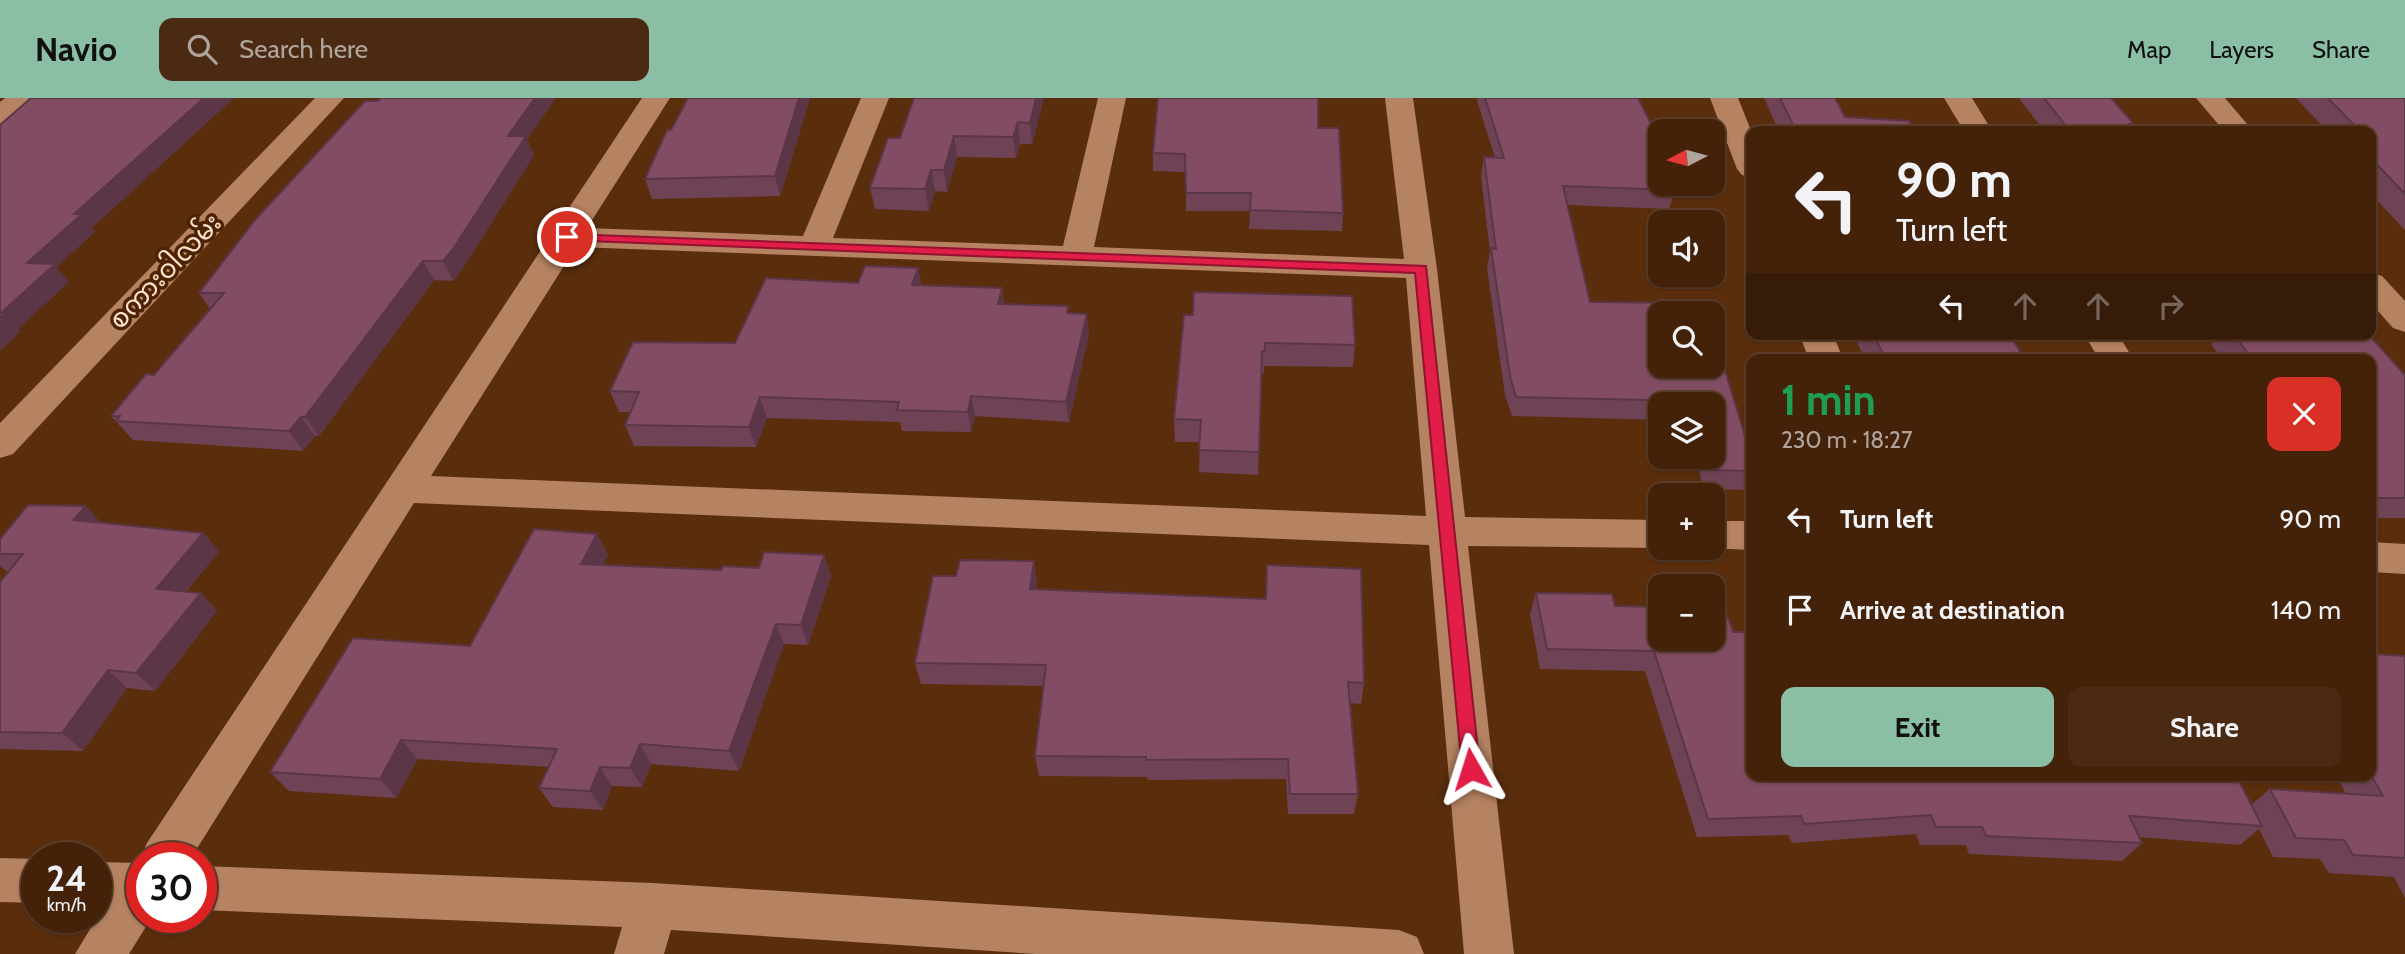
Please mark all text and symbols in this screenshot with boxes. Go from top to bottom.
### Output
search box [159,18,649,81]
text: Navio [35,29,117,69]
icon: search [183,30,221,68]
text: Search here [239,33,368,65]
text: Map [2127,35,2171,64]
text: Layers [2209,35,2274,64]
text: Share [2312,35,2370,64]
north arrow [1648,119,1726,196]
map controls [1648,119,1725,651]
text: 90 m [1896,150,2012,209]
icon: left [1781,154,1872,245]
street label: စကားဝါလမ်း [101,206,228,335]
pin [537,207,597,267]
button: sound [1648,210,1725,287]
text: Turn left [1896,210,2007,249]
icon: arrive [548,218,586,256]
icon: left [1933,287,1971,325]
icon: ahead [2006,287,2044,325]
icon: ahead [2079,287,2117,325]
icon: right [2152,287,2190,325]
button: search [1648,301,1725,378]
text: 1 min [1781,374,1876,426]
button: close [2267,377,2341,451]
button: layers [1648,392,1725,469]
text: 230 m · 18:27 [1781,426,1913,454]
button: + [1648,483,1725,560]
icon: left [1781,500,1819,538]
text: Turn left [1840,503,1933,535]
text: 90 m [2279,503,2341,535]
button: − [1648,574,1725,651]
icon: arrive [1781,591,1819,629]
text: Arrive at destination [1840,594,2065,626]
text: 140 m [2271,594,2341,626]
button: Exit [1781,687,2054,767]
button: Share [2068,687,2341,767]
position arrow [1434,732,1508,806]
speed limit sign: 30 [126,842,217,933]
text: 24 [46,857,87,900]
text: km/h [47,894,86,916]

